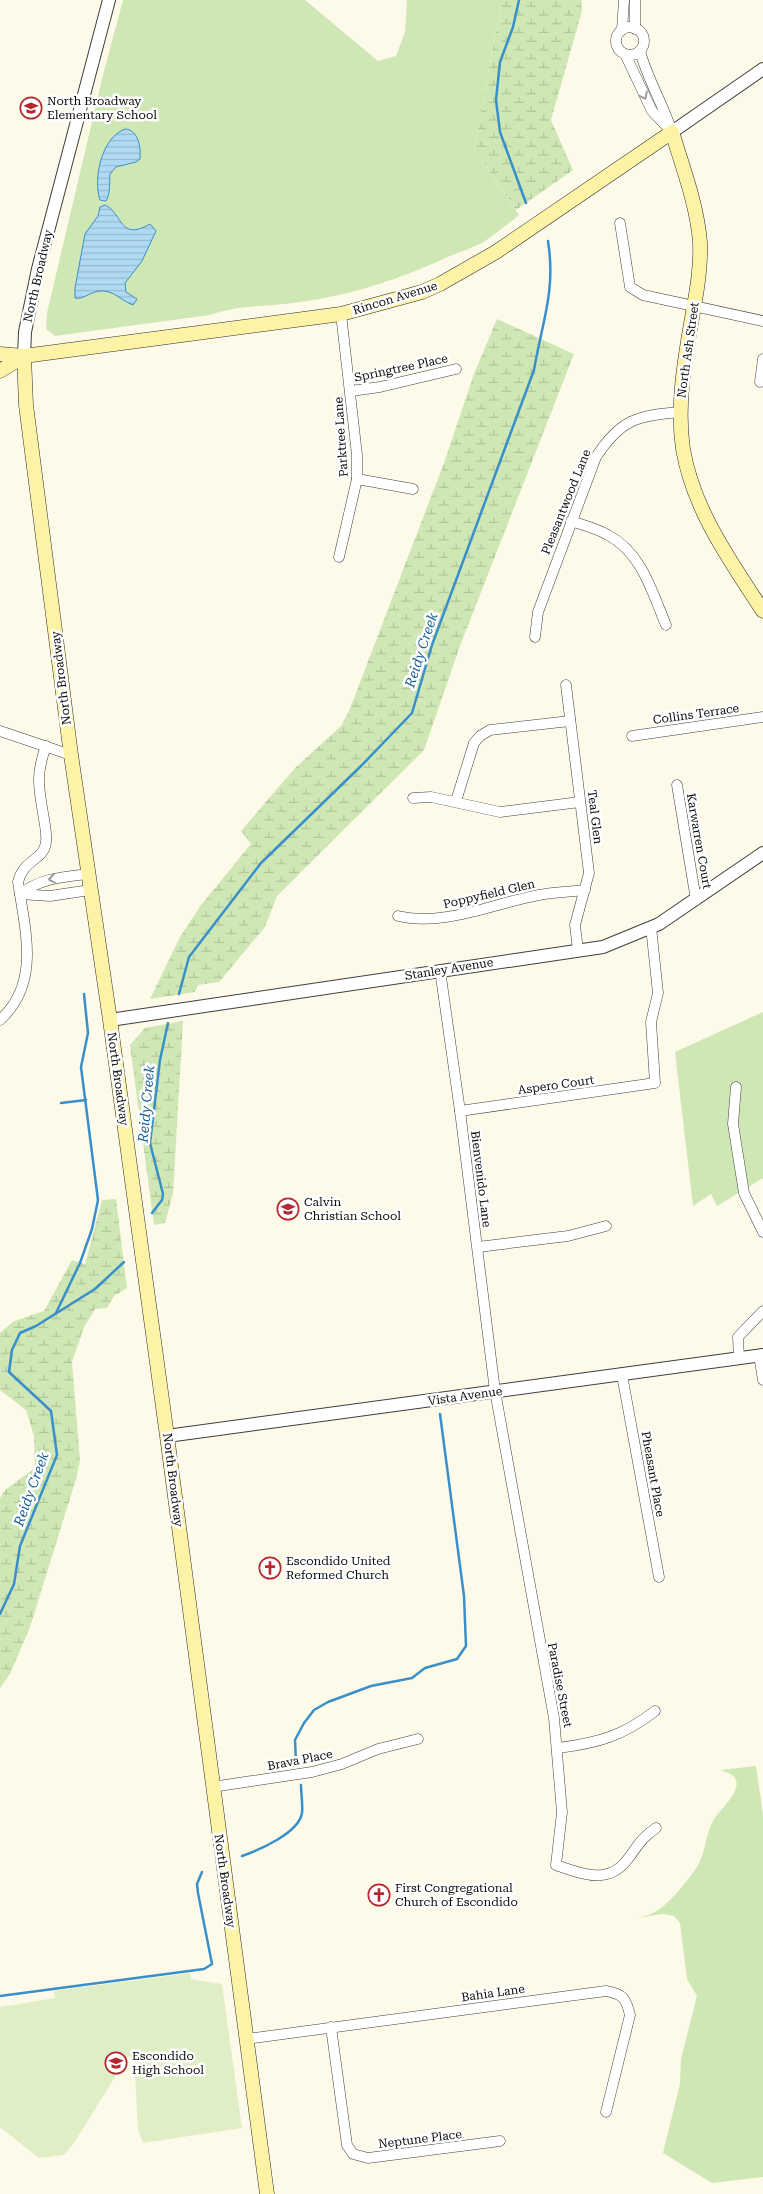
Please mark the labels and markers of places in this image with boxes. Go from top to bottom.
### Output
place label: North Broadway Elementary School [47,94,157,122]
school or university icon: North Broadway Elementary School [19,96,43,120]
place label: Calvin Christian School [304,1195,401,1223]
school or university icon: Calvin Christian School [276,1197,300,1221]
place label: Escondido United Reformed Church [286,1554,391,1582]
church icon: Escondido United Reformed Church [258,1556,282,1580]
place label: First Congregational Church of Escondido [395,1881,518,1909]
church icon: First Congregational Church of Escondido [367,1883,391,1907]
place label: Escondido High School [132,2049,204,2077]
school or university icon: Escondido High School [104,2051,128,2075]

